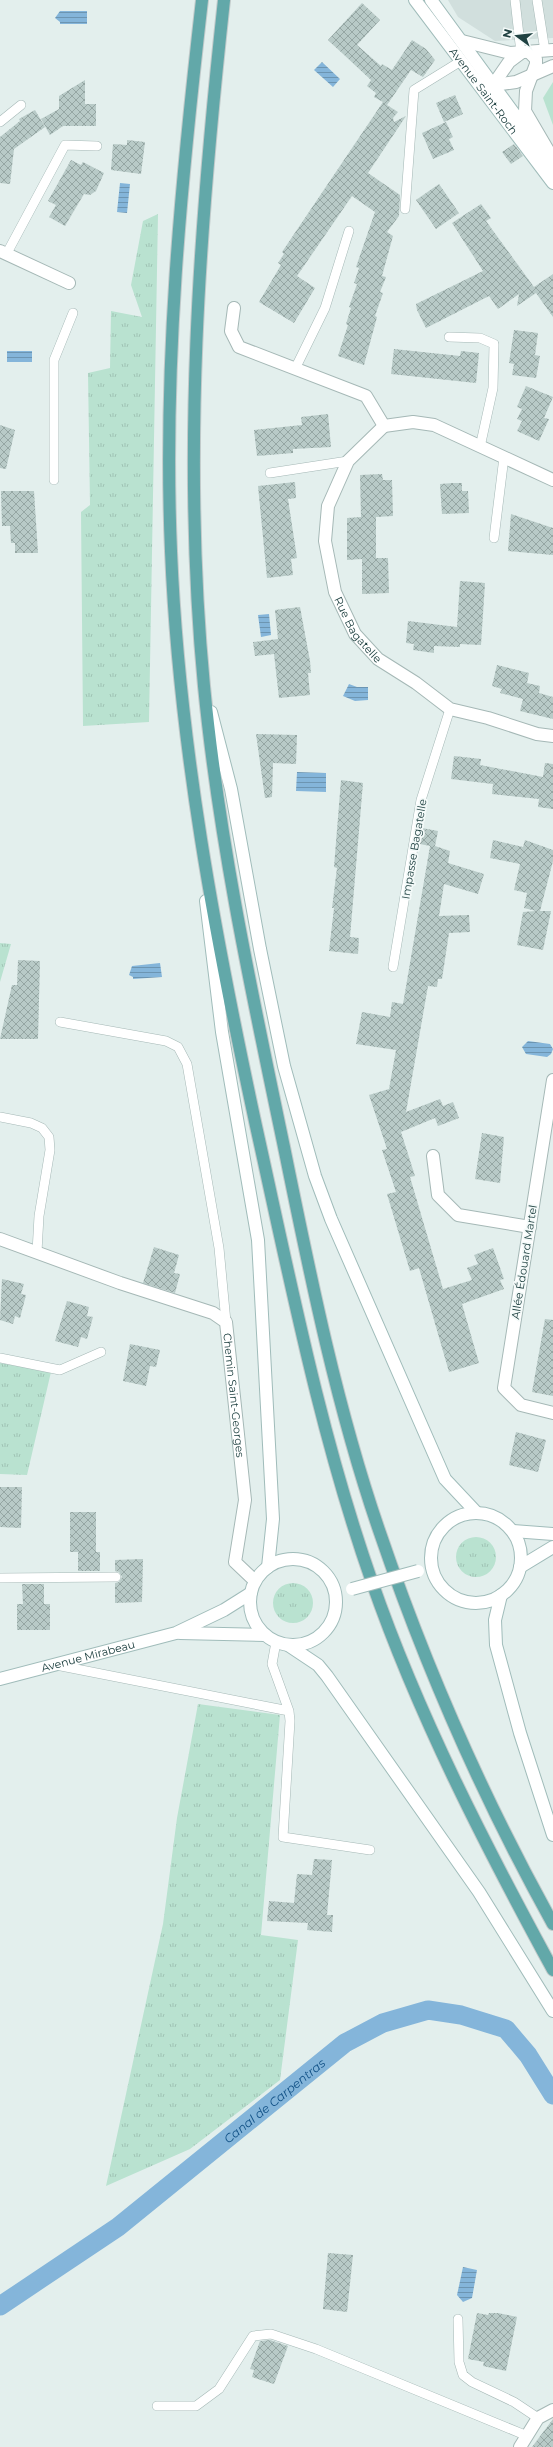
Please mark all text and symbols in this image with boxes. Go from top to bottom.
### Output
north arrow [497,16,537,56]
text: N [499,27,515,40]
street label: Avenue Saint-Roch [446,45,521,137]
street label: Rue Bagatelle [331,594,385,666]
street label: Impasse Bagatelle [398,797,430,900]
street label: Allée Édouard Martel [508,1204,540,1320]
street label: Chemin Saint-Georges [220,1332,247,1459]
street label: Avenue Mirabeau [40,1637,136,1675]
water label: Canal de Carpentras [220,2055,328,2146]

